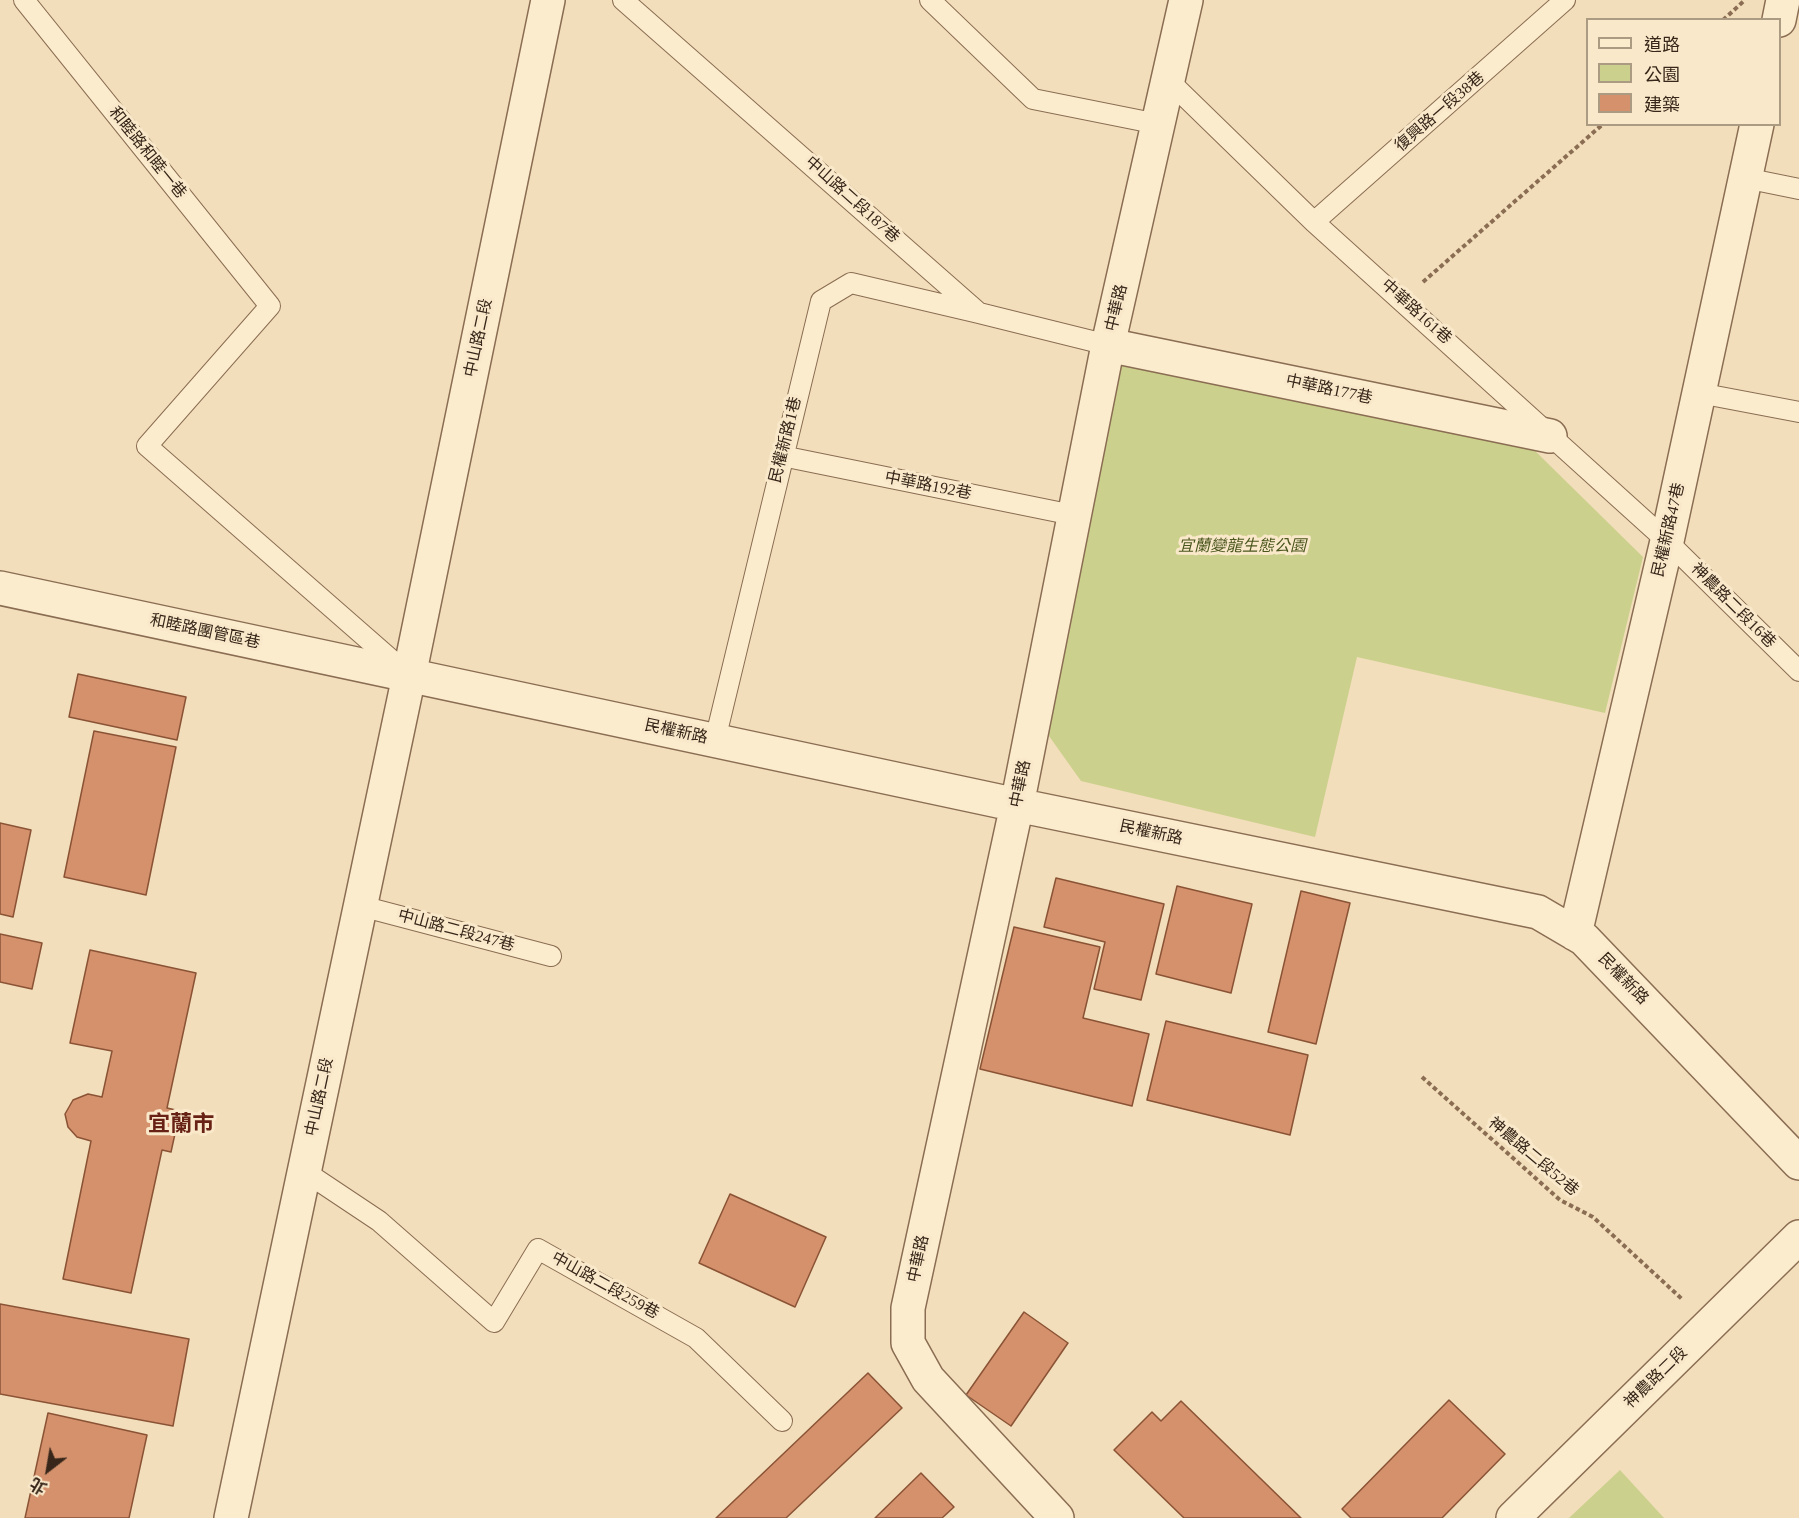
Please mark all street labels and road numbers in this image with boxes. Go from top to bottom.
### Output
street label: 復興路一段38巷 [1391,68,1489,156]
street label: 和睦路和睦一巷 [104,103,190,203]
street label: 中山路二段187巷 [801,153,903,247]
street label: 中華路161巷 [1377,275,1455,349]
street label: 中華路 [1102,282,1132,334]
street label: 中山路二段 [461,297,497,379]
street label: 中華路177巷 [1284,371,1374,409]
street label: 民權新路1巷 [766,395,806,485]
street label: 中華路192巷 [883,468,973,504]
street label: 民權新路47巷 [1649,481,1689,579]
street label: 神農路二段16巷 [1687,560,1779,652]
street label: 和睦路團管區巷 [148,611,262,653]
street label: 民權新路 [643,716,709,748]
street label: 中華路 [1007,759,1035,809]
street label: 民權新路 [1118,817,1184,849]
street label: 中山路二段247巷 [396,906,516,956]
street label: 民權新路 [1594,949,1652,1009]
street label: 中山路二段 [302,1056,338,1138]
street label: 神農路二段52巷 [1484,1114,1582,1200]
street label: 中華路 [905,1234,933,1284]
street label: 中山路二段259巷 [548,1249,662,1323]
street label: 神農路二段 [1621,1343,1691,1413]

